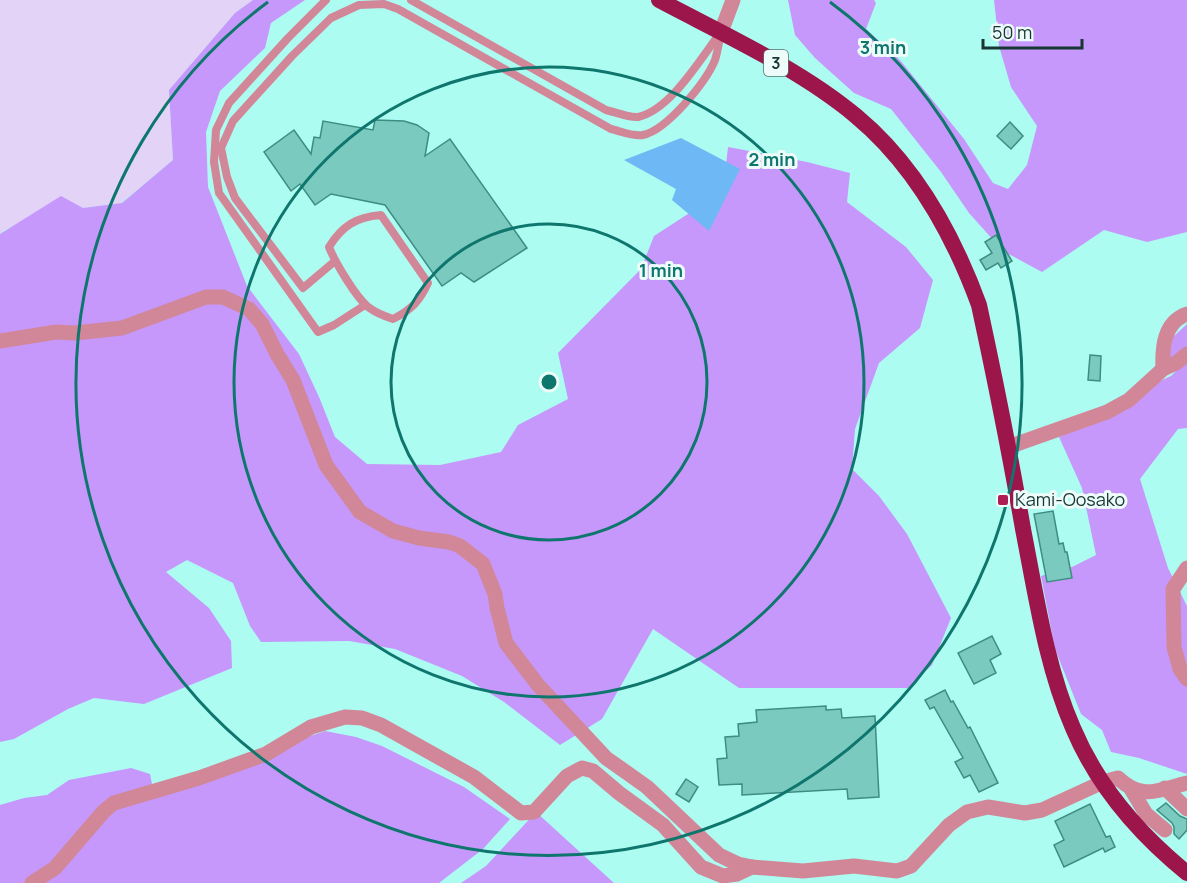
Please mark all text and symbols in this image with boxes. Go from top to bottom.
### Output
scale bar [983,12,1082,50]
text: 50 m [992,20,1032,44]
text: 3 min [860,35,906,59]
road number: 3 [764,50,788,76]
text: 2 min [749,147,795,171]
text: 1 min [639,258,683,282]
centre of rings [539,372,559,392]
place label: Kami-Oosako [1015,487,1125,511]
marker: Kami-Oosako [996,493,1010,507]

